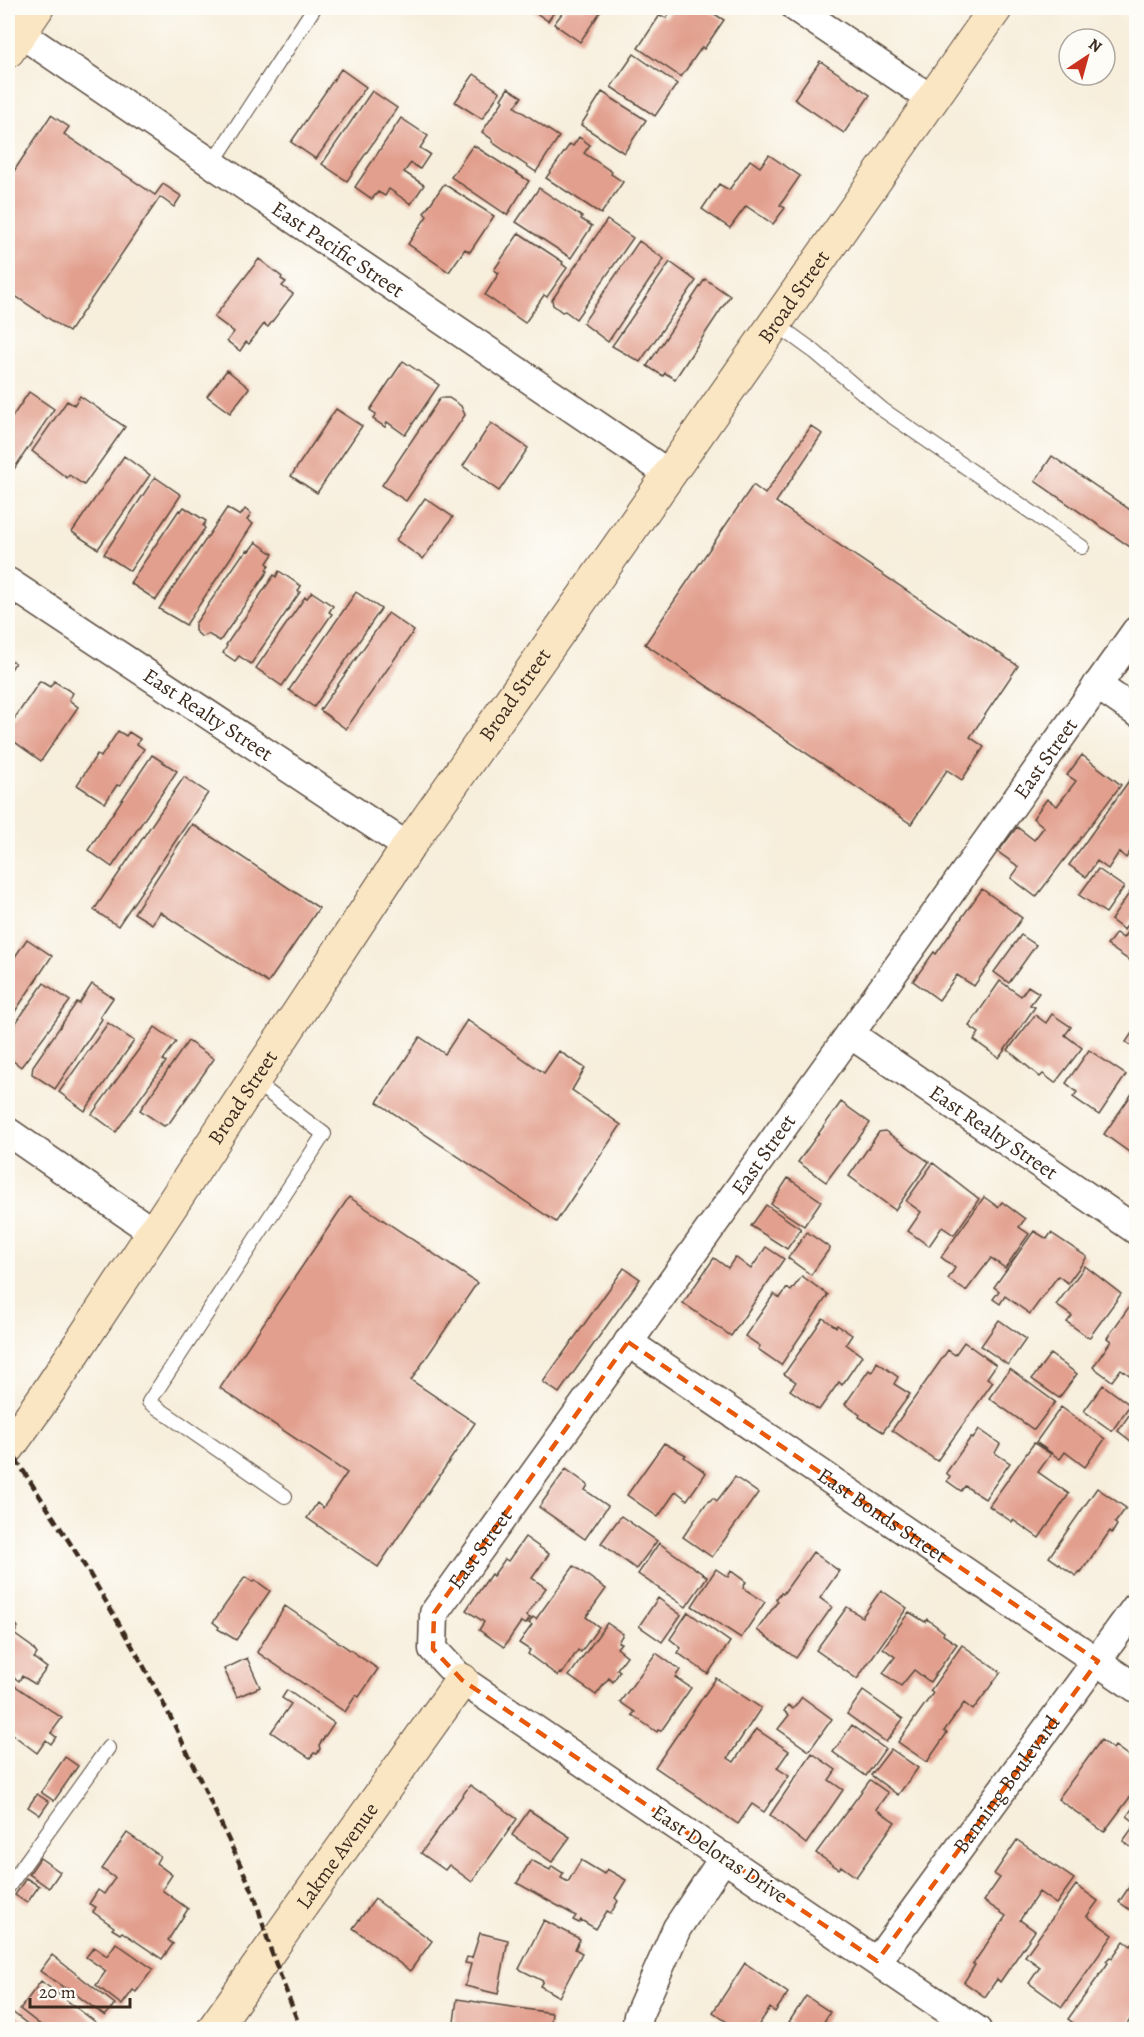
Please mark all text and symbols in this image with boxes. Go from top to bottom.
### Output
north arrow [1057,27,1117,87]
text: N [1084,33,1107,58]
street label: East Pacific Street [266,194,410,304]
street label: Broad Street [751,245,836,349]
street label: Broad Street [472,643,557,747]
street label: East Realty Street [138,661,278,768]
street label: East Street [1007,712,1084,804]
street label: Broad Street [201,1045,284,1150]
street label: East Realty Street [924,1078,1063,1186]
street label: East Street [725,1108,802,1200]
street label: East Bonds Street [812,1461,953,1570]
street label: East Street [441,1503,519,1595]
street label: Banning Boulevard [947,1709,1067,1859]
street label: Lakme Avenue [290,1797,385,1914]
street label: East Deloras Drive [646,1798,794,1910]
scale bar [30,1971,130,2009]
text: 20 m [39,1980,76,2004]

